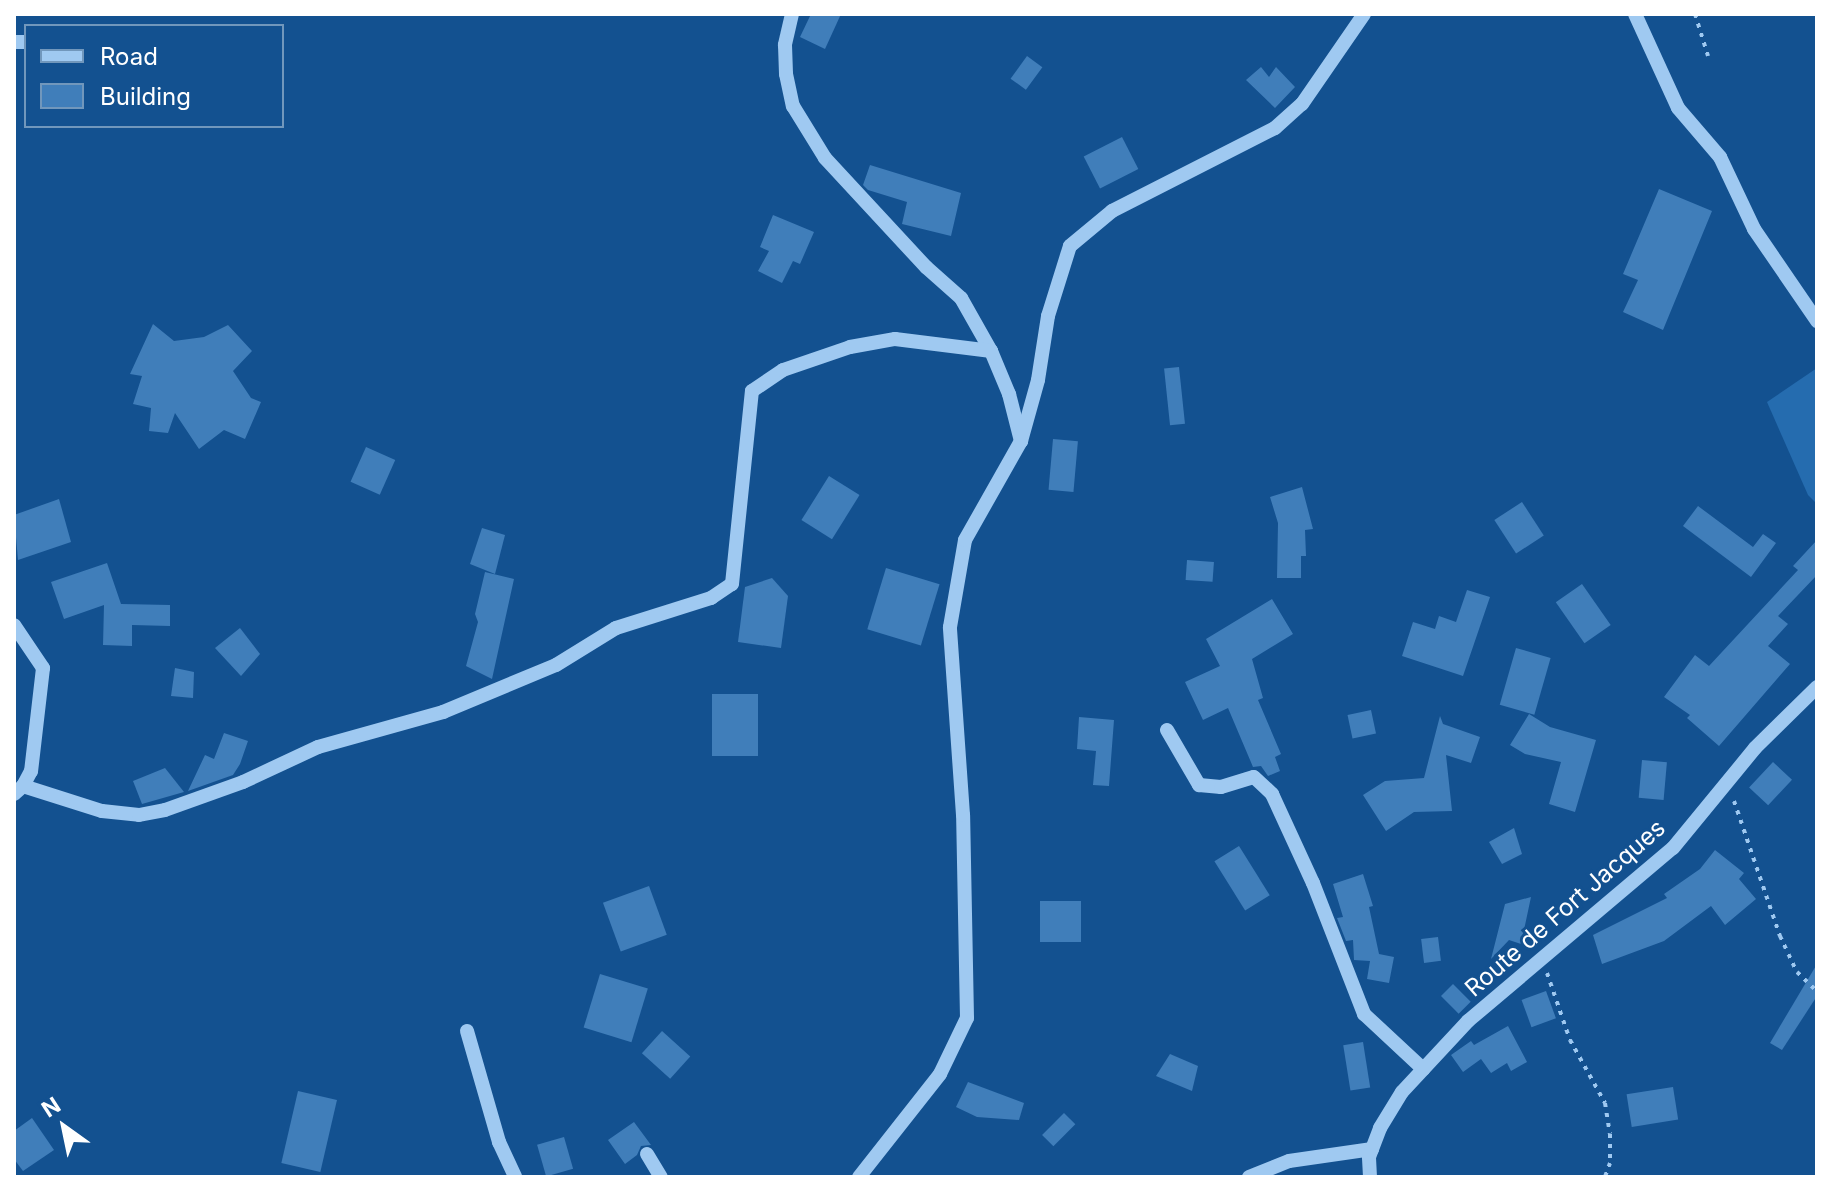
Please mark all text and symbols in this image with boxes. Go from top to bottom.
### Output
legend [24,24,284,128]
text: Road [100,42,158,71]
text: Building [100,82,191,111]
street label: Route de Fort Jacques [1459,813,1671,1003]
north arrow [24,1087,104,1167]
text: N [37,1091,65,1122]

